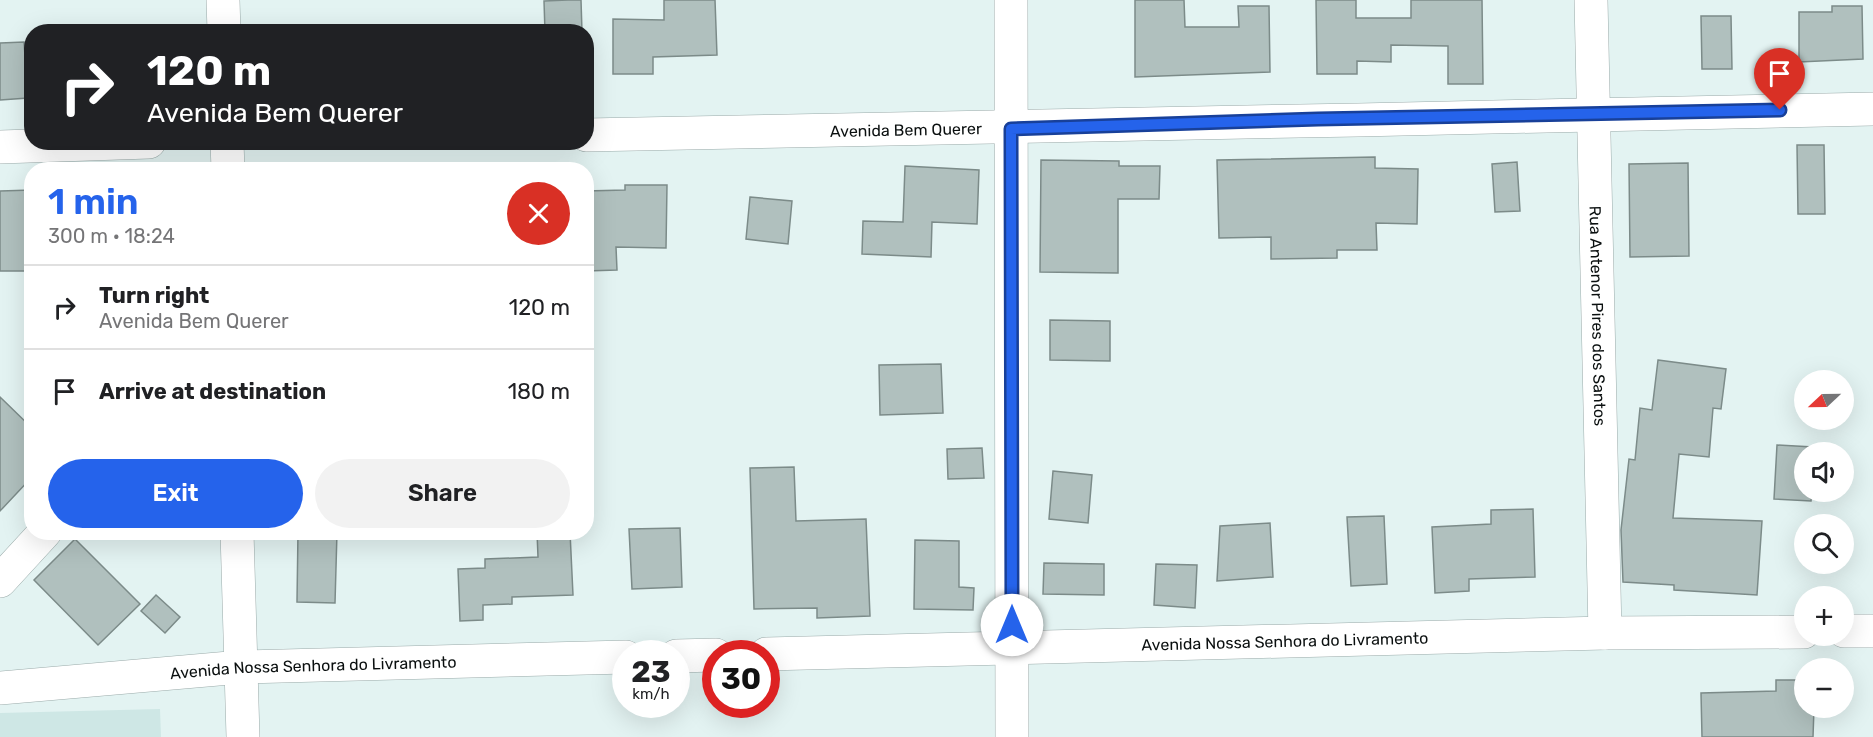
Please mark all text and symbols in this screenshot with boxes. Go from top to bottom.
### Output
text: 120 m [147,46,271,96]
icon: right [48,48,126,126]
pin [1754,48,1805,110]
icon: arrive [1763,57,1796,90]
text: Avenida Bem Querer [147,97,403,129]
street label: Avenida Bem Querer [830,119,982,141]
text: 1 min [48,180,139,223]
button: close [507,182,570,245]
street label: Rua Antenor Pires dos Santos [1586,205,1609,426]
text: 300 m · 18:24 [48,224,175,248]
text: Turn right [99,282,209,309]
icon: right [48,291,81,324]
text: 120 m [509,294,570,321]
text: Avenida Bem Querer [99,309,289,333]
north arrow [1794,370,1854,430]
map controls [1794,370,1854,718]
icon: arrive [48,375,81,408]
text: Arrive at destination [99,378,326,405]
text: 180 m [508,378,570,405]
button: sound [1794,442,1854,502]
button: Exit [48,459,303,528]
button: Share [315,459,570,528]
button: search [1794,514,1854,574]
button: + [1794,586,1854,646]
position arrow [980,593,1044,657]
street label: Avenida Nossa Senhora do Livramento [1141,628,1428,655]
speed limit sign: 30 [702,640,780,718]
street label: Avenida Nossa Senhora do Livramento [169,652,457,683]
text: 23 [631,654,671,690]
button: − [1794,658,1854,718]
text: km/h [632,685,670,703]

